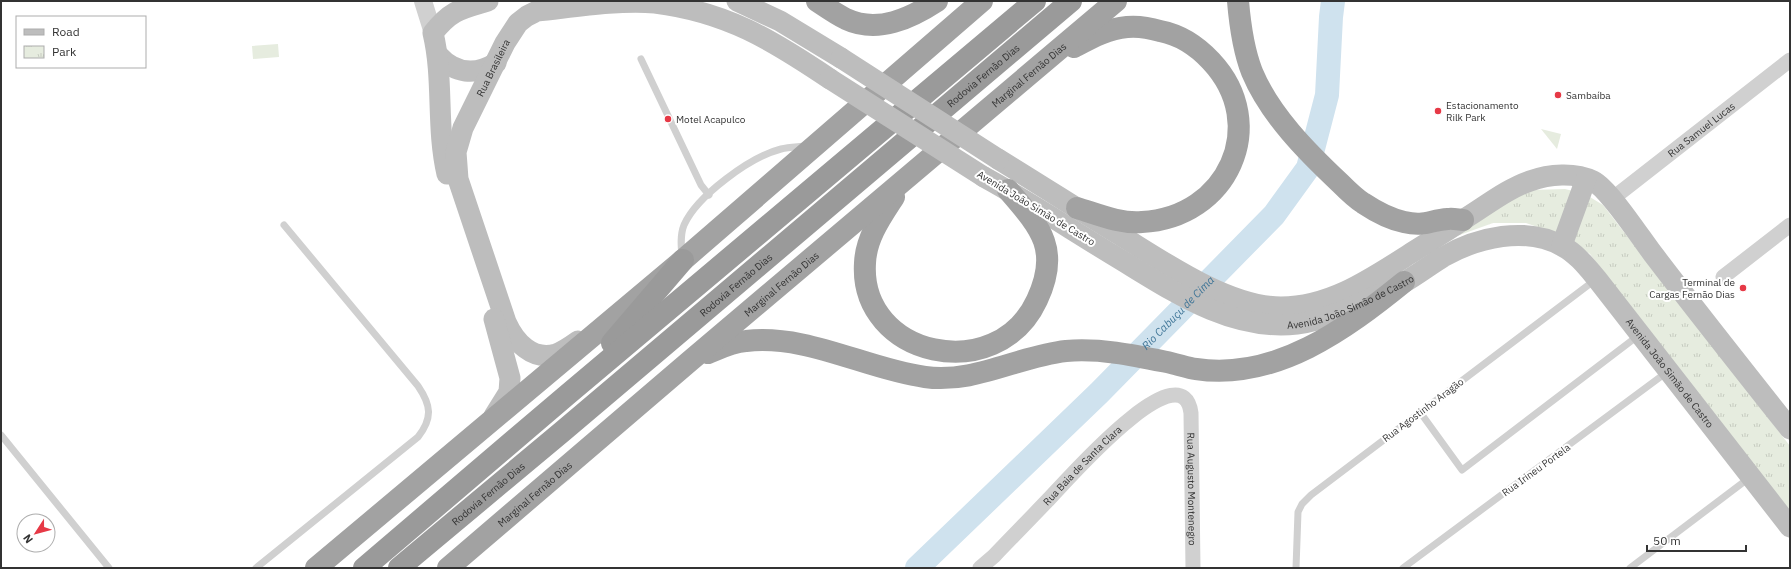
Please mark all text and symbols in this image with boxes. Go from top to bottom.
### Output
legend [16,16,146,68]
text: Road [52,24,80,39]
street label: Rua Brasileira [473,36,513,99]
street label: Marginal Fernão Dias [989,39,1069,110]
street label: Rodovia Fernão Dias [944,41,1022,110]
text: Park [52,44,77,59]
place label: Sambaíba [1566,89,1611,102]
marker: Sambaíba [1553,90,1563,100]
place label: Estacionamento Rilk Park [1446,99,1519,124]
street label: Rua Samuel Lucas [1665,99,1737,160]
marker: Estacionamento Rilk Park [1433,106,1443,116]
place label: Motel Acapulco [676,113,746,126]
marker: Motel Acapulco [663,114,673,124]
street label: Avenida João Simão de Castro [975,168,1098,249]
street label: Marginal Fernão Dias [741,249,821,319]
street label: Rodovia Fernão Dias [697,250,775,319]
street label: Avenida João Simão de Castro [1287,271,1417,331]
water label: Rio Cabuçu de Cima [1139,273,1217,353]
place label: Terminal de Cargas Fernão Dias [1649,276,1736,301]
marker: Terminal de Cargas Fernão Dias [1738,283,1748,293]
street label: Avenida João Simão de Castro [1623,315,1717,431]
street label: Rua Agostinho Aragão [1380,375,1467,445]
street label: Rua Baia de Santa Clara [1040,422,1125,508]
street label: Rua Augusto Montenegro [1185,432,1199,546]
street label: Rua Irineu Portela [1499,440,1573,499]
street label: Marginal Fernão Dias [495,458,575,529]
street label: Rodovia Fernão Dias [449,459,527,528]
north arrow [16,513,56,553]
scale bar [1647,527,1746,553]
text: N [20,532,36,546]
text: 50 m [1653,533,1681,548]

